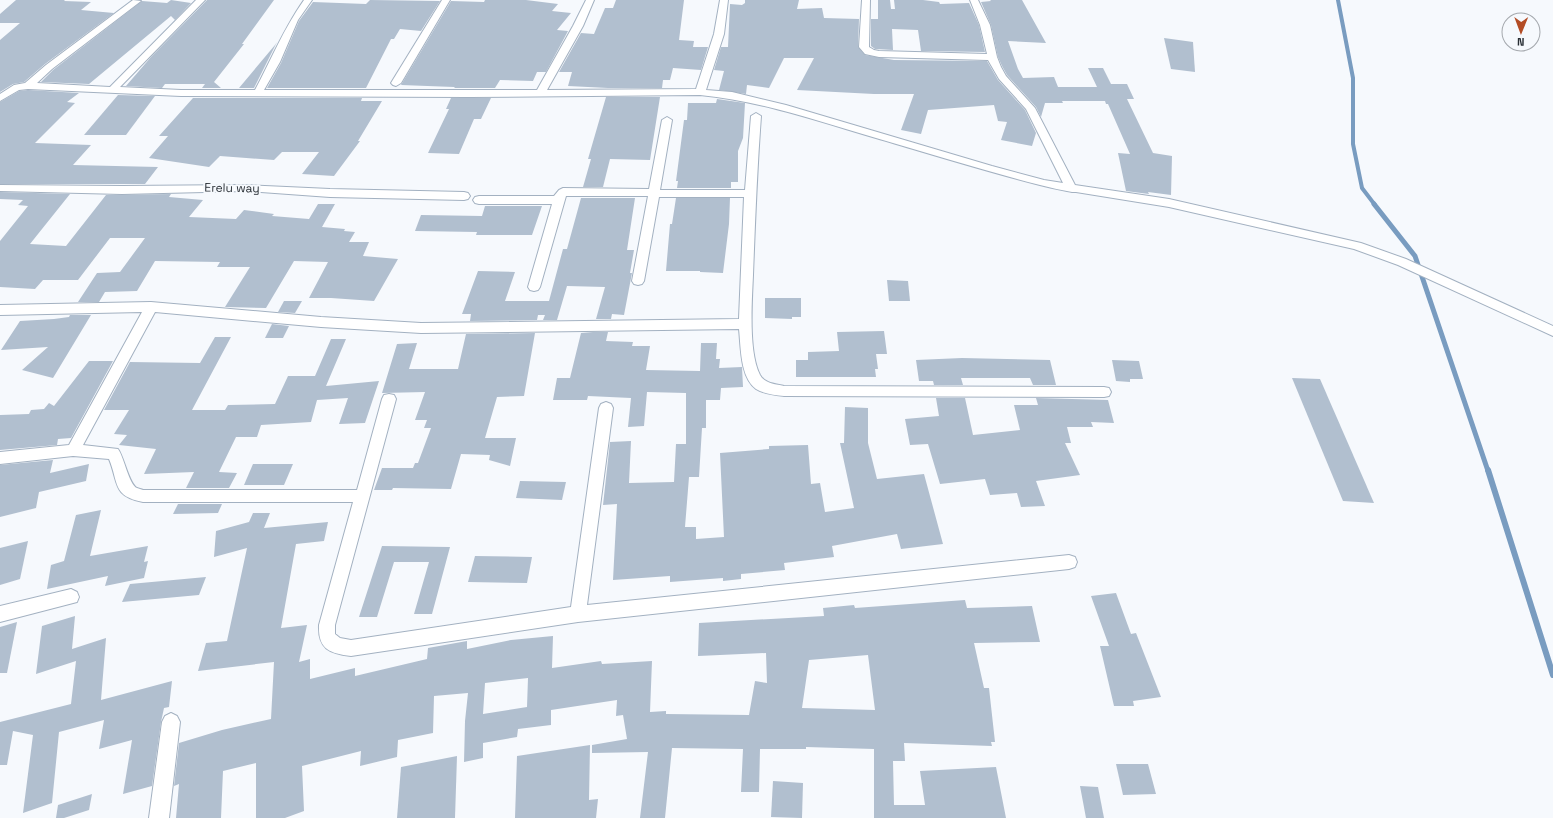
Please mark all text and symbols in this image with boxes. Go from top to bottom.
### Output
north arrow [1501,12,1541,52]
text: N [1517,35,1525,49]
street label: Erelu way [204,180,260,196]

